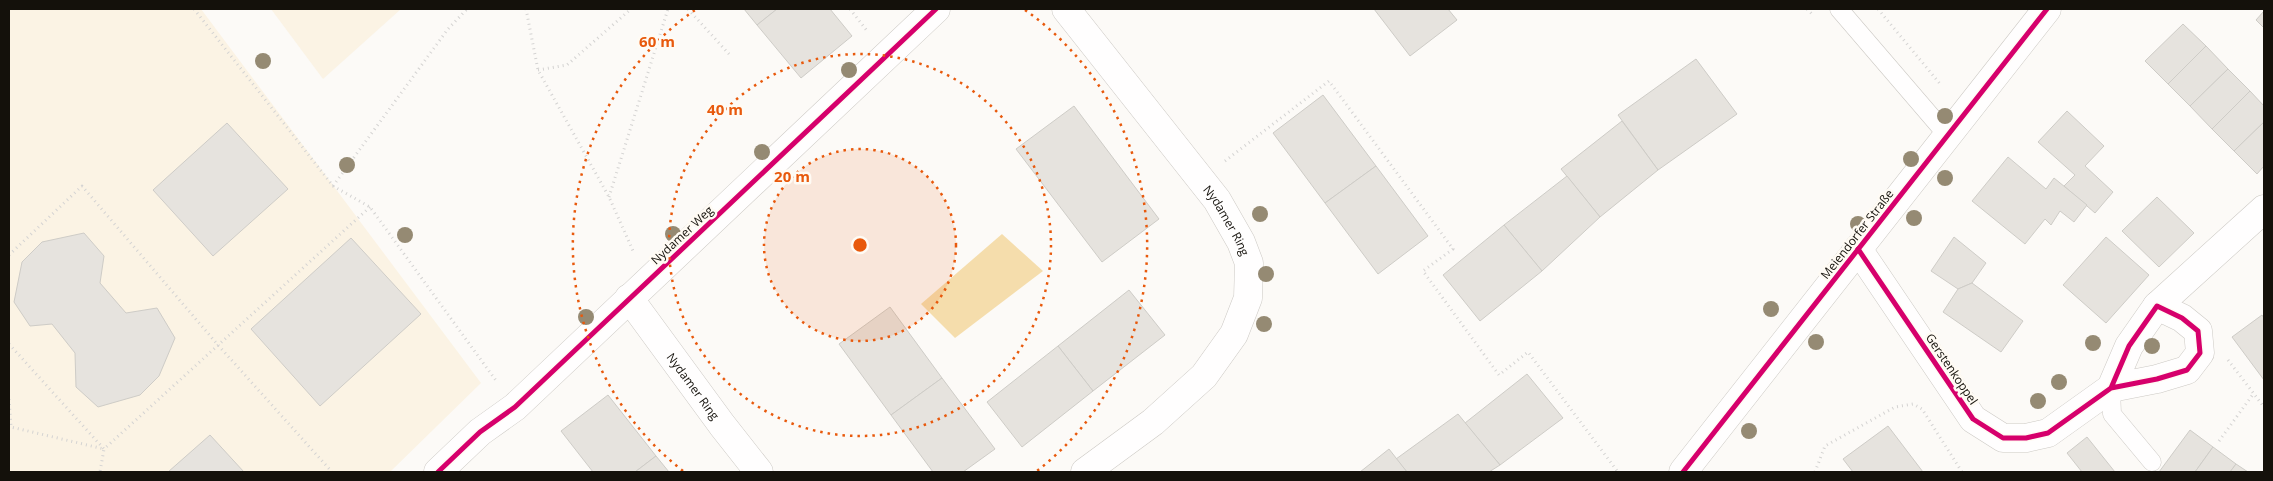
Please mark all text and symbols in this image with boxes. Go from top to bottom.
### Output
text: 60 m [639,31,675,51]
text: 40 m [707,99,743,119]
text: 20 m [774,166,810,186]
street label: Nydamer Ring [1200,181,1254,258]
street label: Meiendorfer Straße [1817,185,1898,282]
street label: Nydamer Weg [647,201,717,268]
centre of rings [851,236,869,254]
street label: Gerstenkoppel [1922,330,1982,408]
street label: Nydamer Ring [663,349,724,423]

